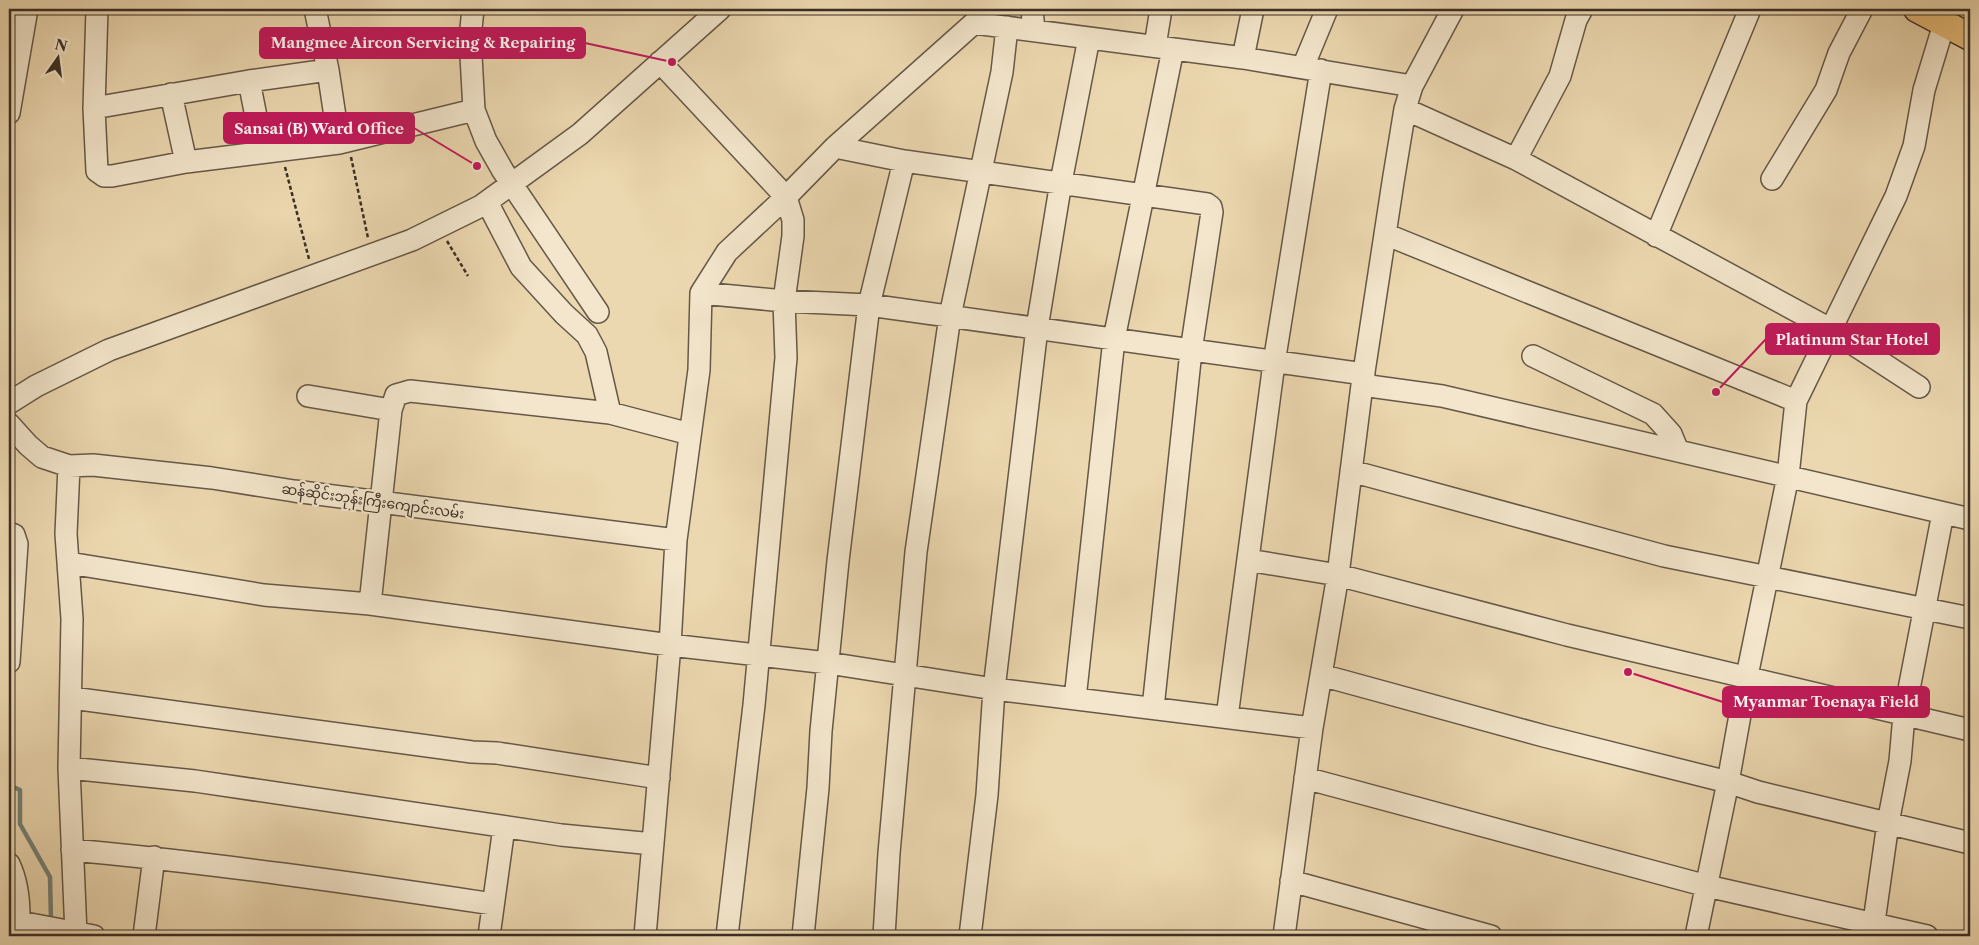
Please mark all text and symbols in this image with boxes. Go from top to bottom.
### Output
callout: Mangmee Aircon Servicing & Repairing [260,28,585,58]
north arrow [32,32,82,82]
text: Mangmee Aircon Servicing & Repairing [271,33,575,52]
text: N [53,35,69,56]
callout: Sansai (B) Ward Office [224,113,414,143]
text: Sansai (B) Ward Office [234,119,404,138]
callout: Platinum Star Hotel [1766,324,1939,354]
text: Platinum Star Hotel [1776,330,1928,349]
street label: ဆန်ဆိုင်းဘုန်းကြီးကျောင်းလမ်း [280,478,466,526]
callout: Myanmar Toenaya Field [1723,687,1929,717]
text: Myanmar Toenaya Field [1733,692,1919,711]

